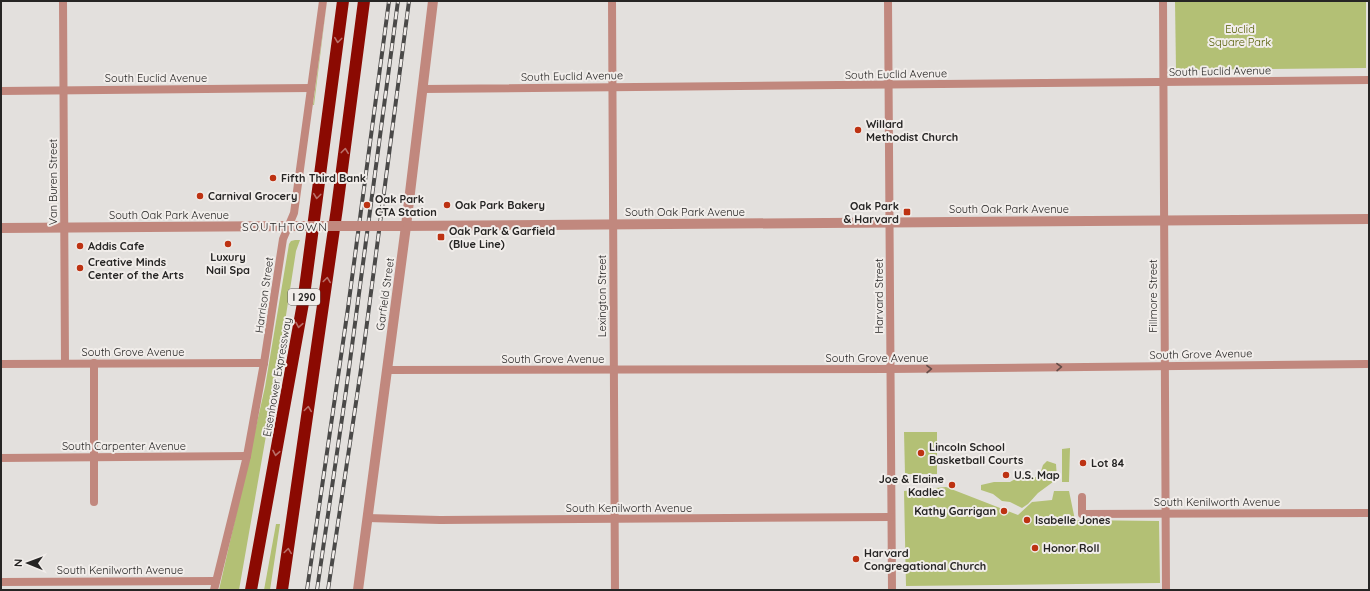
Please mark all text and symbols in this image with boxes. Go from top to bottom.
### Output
park label: Euclid Square Park [1209,22,1271,49]
one-way arrow [334,37,343,43]
street label: South Euclid Avenue [1169,63,1271,79]
street label: South Euclid Avenue [845,66,947,82]
street label: South Euclid Avenue [521,68,623,84]
street label: South Euclid Avenue [105,71,207,85]
place label: Willard Methodist Church [866,117,958,144]
marker: Willard Methodist Church [853,125,863,135]
street label: Van Buren Street [46,139,60,225]
one-way arrow [340,148,349,154]
place label: Fifth Third Bank [281,171,366,185]
marker: Fifth Third Bank [268,173,278,183]
place label: Carnival Grocery [208,189,297,203]
marker: Carnival Grocery [195,191,205,201]
place label: Oak Park CTA Station [375,192,437,219]
one-way arrow [313,193,322,199]
place label: Oak Park Bakery [455,198,545,212]
place label: Oak Park & Harvard [843,199,899,226]
marker: Oak Park CTA Station [362,200,372,210]
marker: Oak Park Bakery [442,200,452,210]
street label: South Oak Park Avenue [949,202,1069,216]
street label: South Oak Park Avenue [625,205,745,219]
marker: Oak Park & Harvard [902,207,912,217]
street label: South Oak Park Avenue [109,208,229,222]
district label: SOUTHTOWN [242,219,328,234]
place label: Oak Park & Garfield (Blue Line) [449,224,555,251]
marker: Oak Park & Garfield (Blue Line) [436,232,446,242]
place label: Addis Cafe [88,239,145,253]
marker: Luxury Nail Spa [223,239,233,249]
marker: Addis Cafe [75,241,85,251]
place label: Luxury Nail Spa [206,250,250,277]
street label: Lexington Street [595,254,609,337]
place label: Creative Minds Center of the Arts [88,255,184,282]
street label: Harrison Street [252,256,276,334]
street label: Garfield Street [373,256,397,331]
street label: Harvard Street [872,258,886,334]
street label: Fillmore Street [1146,259,1160,333]
marker: Creative Minds Center of the Arts [75,263,85,273]
one-way arrow [322,277,331,283]
road number: I 290 [288,289,320,305]
street label: Eisenhower Expressway [260,316,294,438]
one-way arrow [296,322,304,328]
street label: South Grove Avenue [82,345,184,359]
street label: South Grove Avenue [1149,346,1253,362]
street label: South Grove Avenue [826,351,928,365]
street label: South Grove Avenue [502,352,604,366]
one-way arrow [1056,363,1062,371]
one-way arrow [926,365,932,373]
one-way arrow [303,406,312,412]
street label: South Carpenter Avenue [62,439,186,453]
place label: Lincoln School Basketball Courts [929,440,1023,467]
marker: Lincoln School Basketball Courts [916,448,926,458]
one-way arrow [272,450,281,456]
place label: Lot 84 [1091,456,1125,470]
marker: Lot 84 [1078,458,1088,468]
place label: U.S. Map [1014,468,1060,482]
marker: U.S. Map [1001,470,1011,480]
place label: Joe & Elaine Kadlec [879,472,945,499]
marker: Joe & Elaine Kadlec [947,480,957,490]
street label: South Kenilworth Avenue [1154,495,1280,509]
street label: South Kenilworth Avenue [566,501,692,515]
place label: Kathy Garrigan [914,504,996,518]
marker: Kathy Garrigan [999,506,1009,516]
place label: Isabelle Jones [1035,513,1110,527]
marker: Isabelle Jones [1022,515,1032,525]
place label: Honor Roll [1043,541,1099,555]
north arrow [8,543,48,583]
marker: Honor Roll [1030,543,1040,553]
place label: Harvard Congregational Church [864,546,986,573]
one-way arrow [283,548,292,554]
marker: Harvard Congregational Church [851,554,861,564]
text: N [11,559,25,567]
street label: South Kenilworth Avenue [57,563,183,577]

